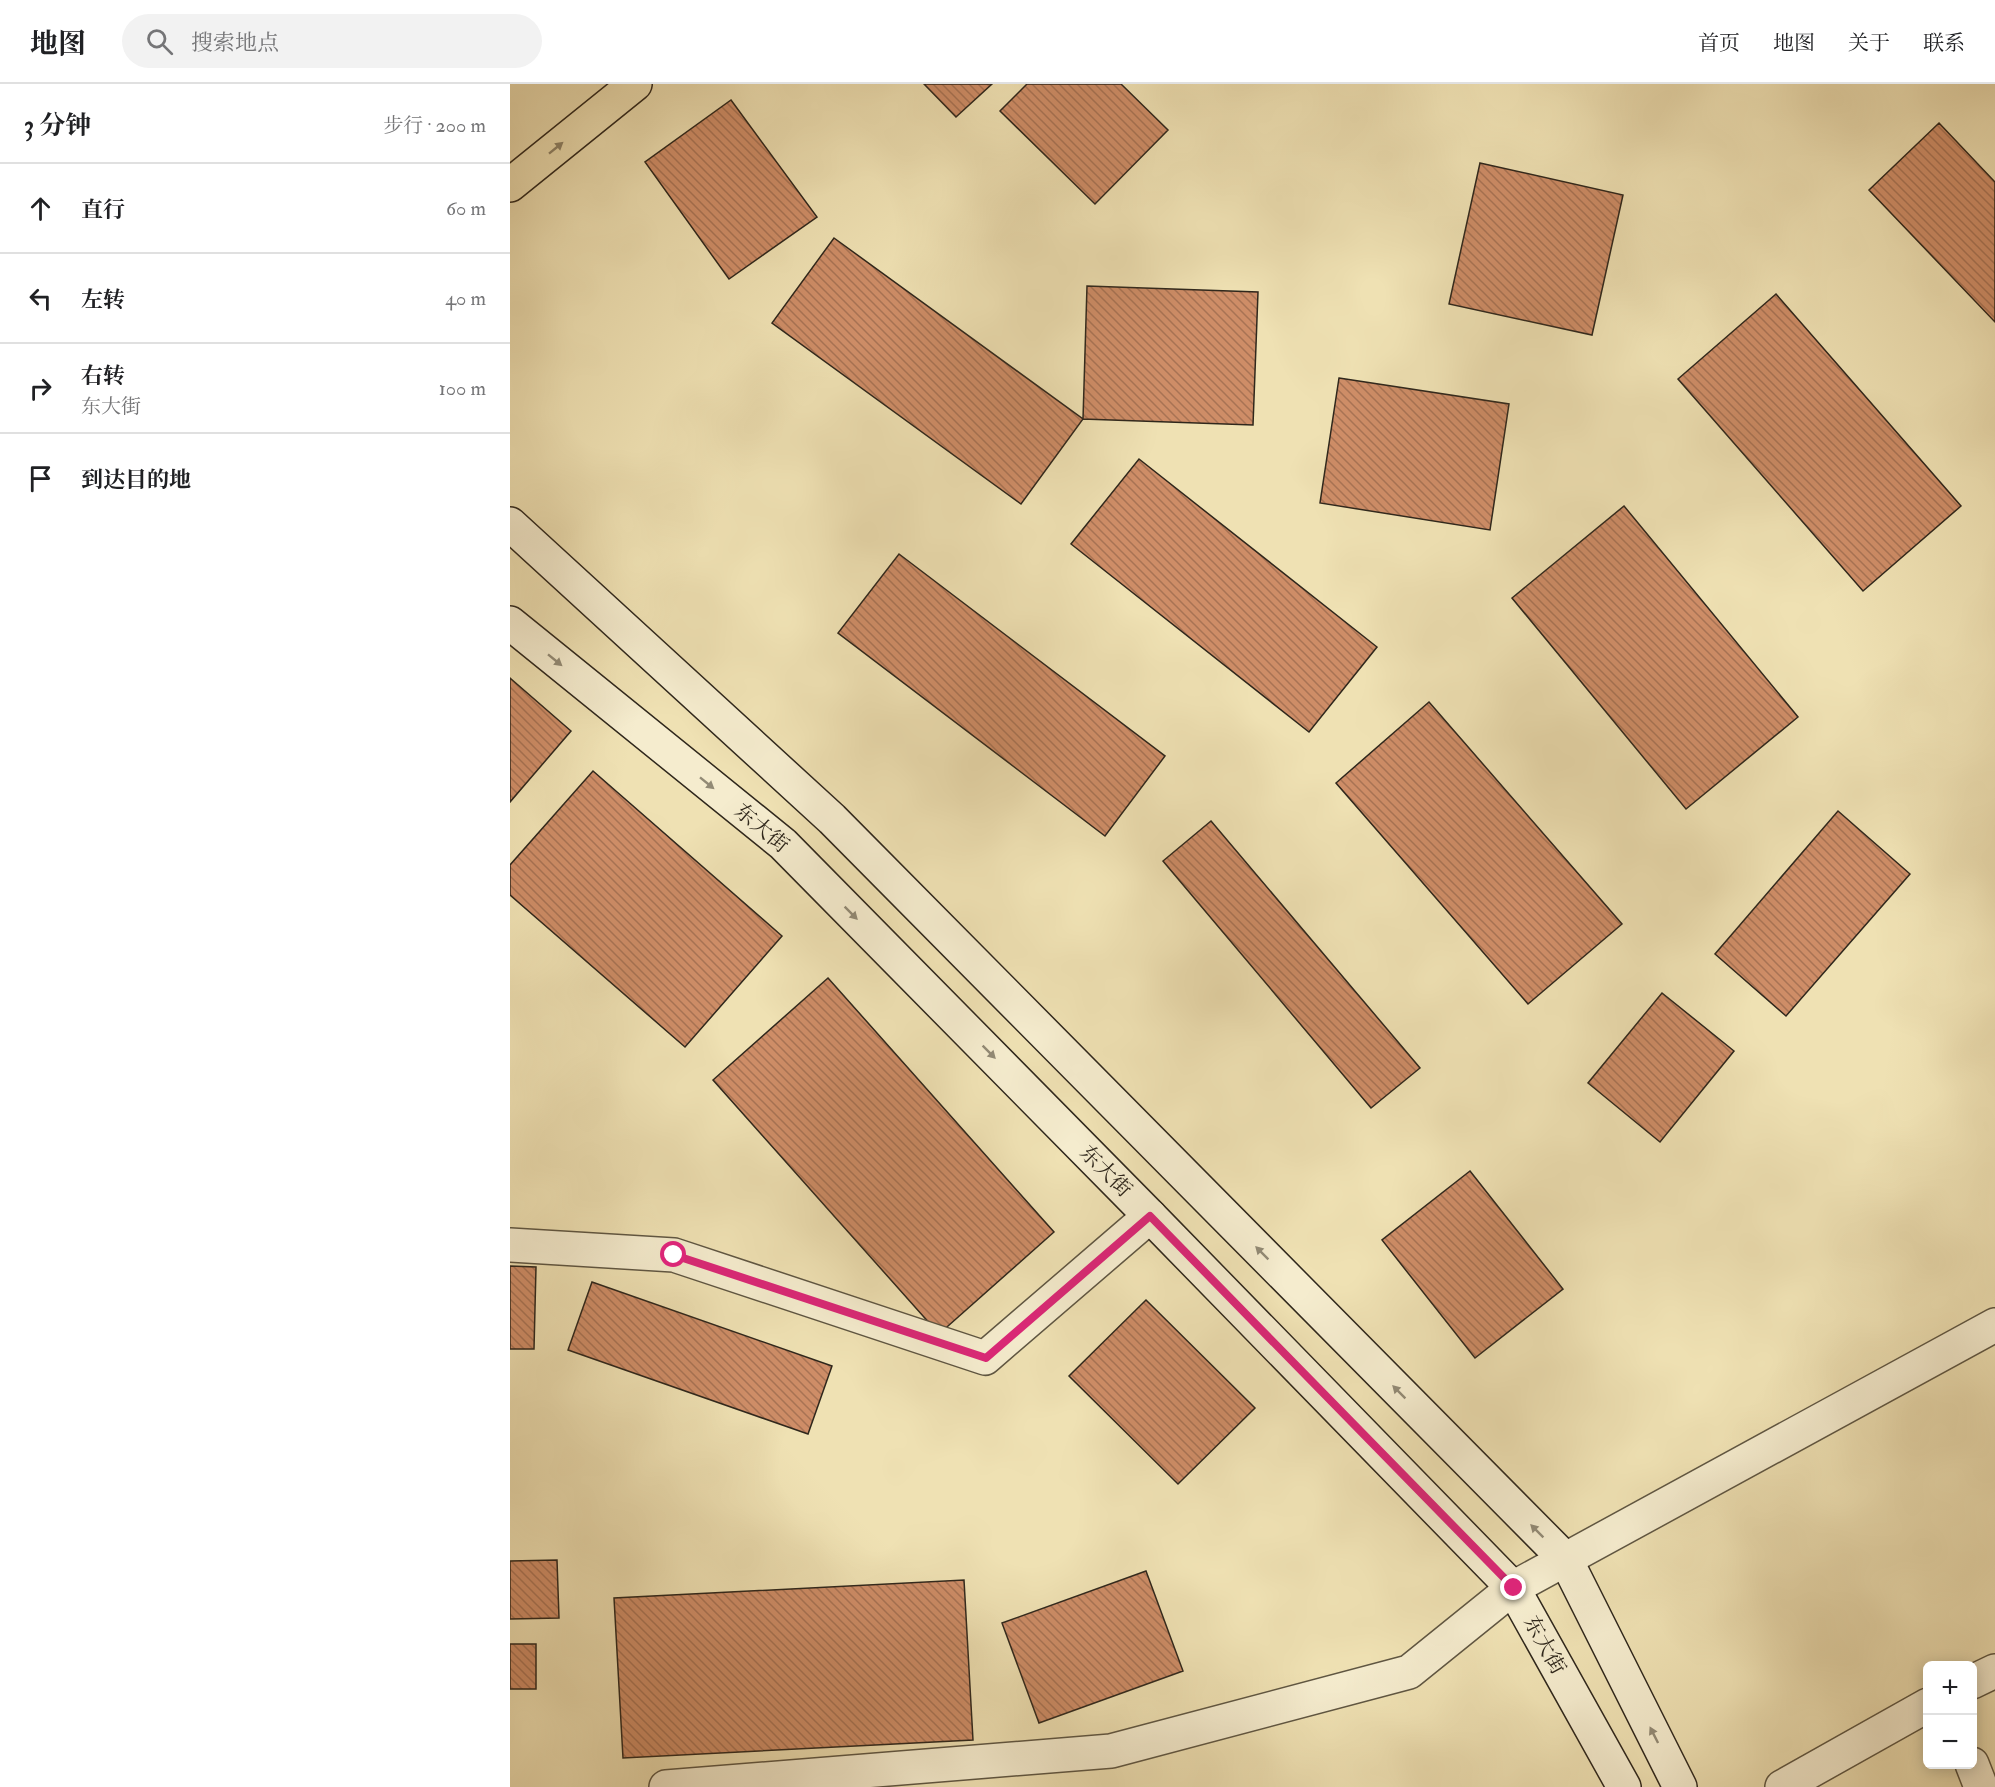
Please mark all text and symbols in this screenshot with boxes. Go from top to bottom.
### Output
search box [122,14,542,68]
icon: search [143,25,176,58]
text: 地图 [30,27,86,62]
text: 搜索地点 [191,29,279,57]
text: 首页 [1698,30,1740,57]
text: 地图 [1773,30,1815,57]
text: 关于 [1848,30,1890,57]
text: 联系 [1923,30,1965,57]
text: 3 分钟 [24,110,91,142]
text: 步行 · 200 m [383,113,486,138]
one-way arrow [548,142,563,155]
icon: ahead [24,192,57,225]
text: 直行 [81,196,125,224]
text: 60 m [446,196,486,221]
icon: left [24,282,57,315]
text: 左转 [81,286,125,314]
text: 40 m [445,286,486,311]
text: 右转 [81,362,125,390]
icon: right [24,372,57,405]
text: 100 m [439,376,486,401]
text: 东大街 [81,394,141,419]
icon: arrive [24,462,57,495]
text: 到达目的地 [81,466,191,494]
one-way arrow [548,654,563,666]
one-way arrow [699,776,715,789]
street label: 东大街 [729,798,794,859]
one-way arrow [844,906,858,920]
one-way arrow [981,1045,995,1059]
street label: 东大街 [1074,1140,1137,1203]
route start [660,1241,686,1267]
one-way arrow [1256,1247,1270,1261]
one-way arrow [1392,1385,1407,1399]
one-way arrow [1530,1524,1544,1538]
route end [1500,1574,1526,1600]
street label: 东大街 [1517,1611,1572,1679]
map controls [1923,1661,1977,1769]
button: + [1923,1661,1977,1715]
button: − [1923,1715,1977,1769]
one-way arrow [1649,1726,1658,1743]

